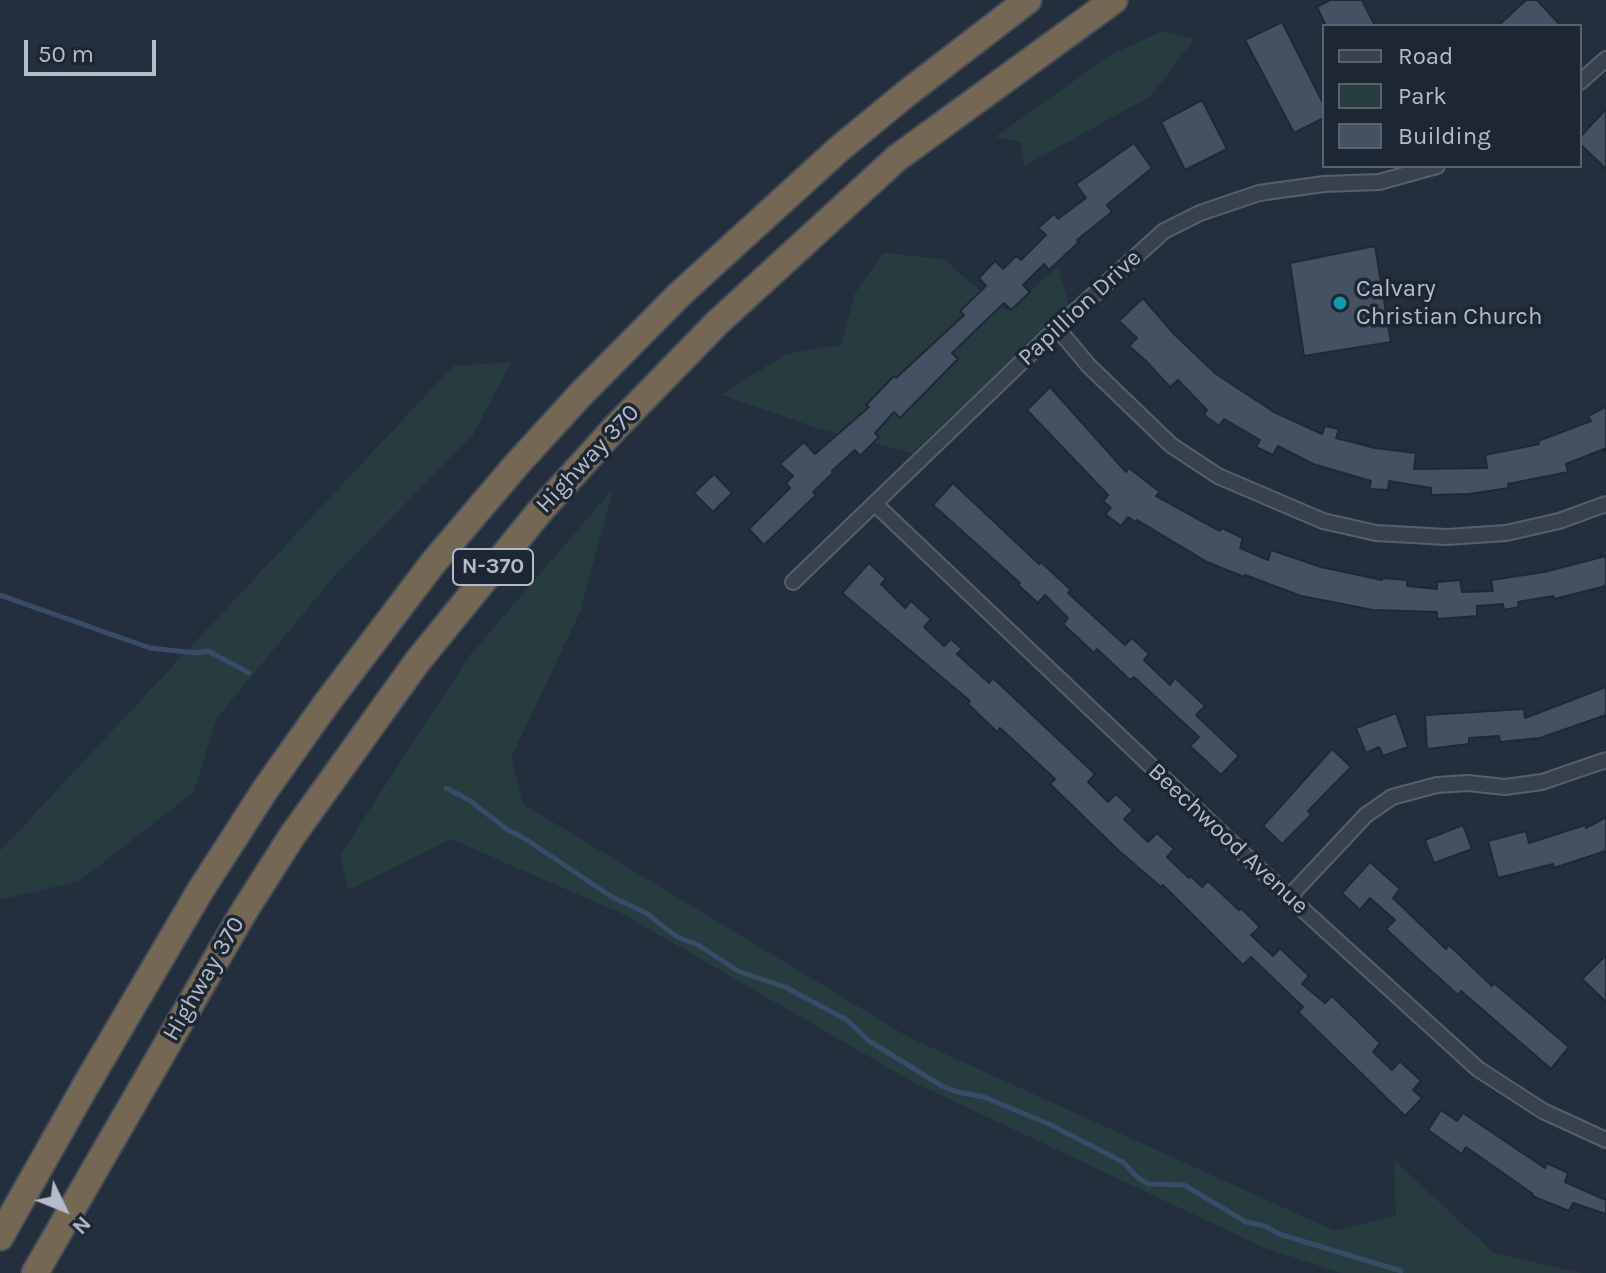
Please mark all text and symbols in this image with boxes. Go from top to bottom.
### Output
scale bar [28,24,160,74]
legend [1322,24,1582,168]
text: 50 m [38,40,94,68]
text: Road [1398,42,1453,70]
text: Park [1398,82,1447,110]
text: Building [1398,122,1491,150]
street label: Papillion Drive [1013,244,1147,372]
place label: Calvary Christian Church [1356,275,1542,331]
marker: Calvary Christian Church [1331,294,1349,312]
street label: Highway 370 [530,399,646,519]
road number: N-370 [453,549,533,585]
street label: Beechwood Avenue [1142,757,1314,921]
street label: Highway 370 [157,912,251,1046]
north arrow [24,1169,104,1249]
text: N [67,1211,96,1240]

